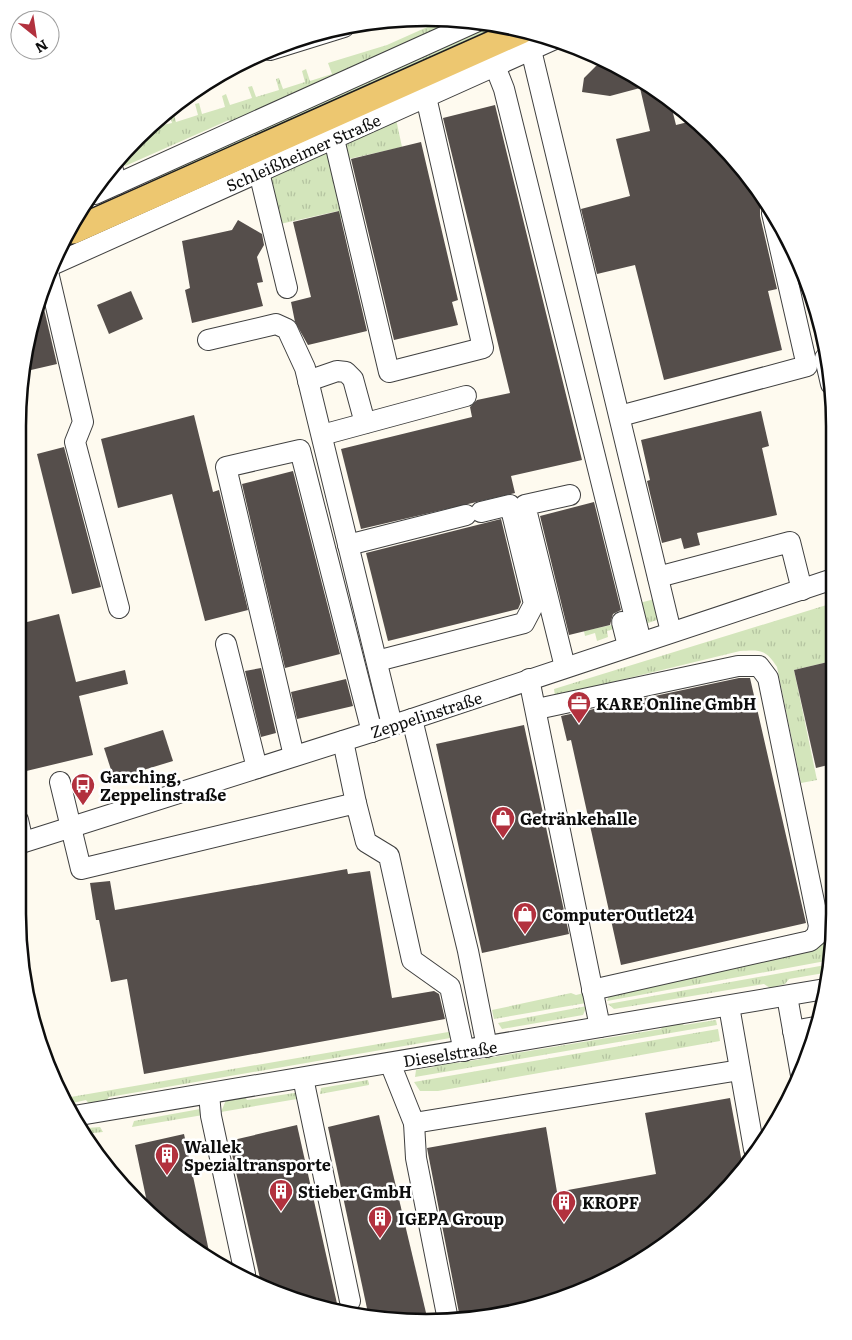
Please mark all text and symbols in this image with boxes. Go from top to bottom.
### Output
north arrow [10,10,60,60]
text: N [32,36,52,59]
street label: Schleißheimer Straße [222,107,384,197]
street label: Zeppelinstraße [367,685,485,743]
office icon: KARE Online GmbH [566,690,592,724]
place label: KARE Online GmbH [596,691,757,715]
place label: Garching, Zeppelinstraße [100,764,226,806]
bus stop icon: Garching, Zeppelinstraße [70,772,96,806]
shop icon: Getränkehalle [490,805,516,839]
place label: Getränkehalle [520,806,637,830]
shop icon: ComputerOutlet24 [512,901,538,935]
place label: ComputerOutlet24 [542,902,694,926]
street label: Dieselstraße [401,1034,499,1072]
place label: Wallek Spezialtransporte [184,1134,331,1176]
building icon: Wallek Spezialtransporte [154,1142,180,1176]
building icon: Stieber GmbH [268,1178,294,1212]
place label: Stieber GmbH [298,1179,412,1203]
building icon: KROPF [551,1189,577,1223]
place label: KROPF [582,1190,639,1214]
building icon: IGEPA Group [367,1205,393,1239]
place label: IGEPA Group [398,1206,504,1230]

